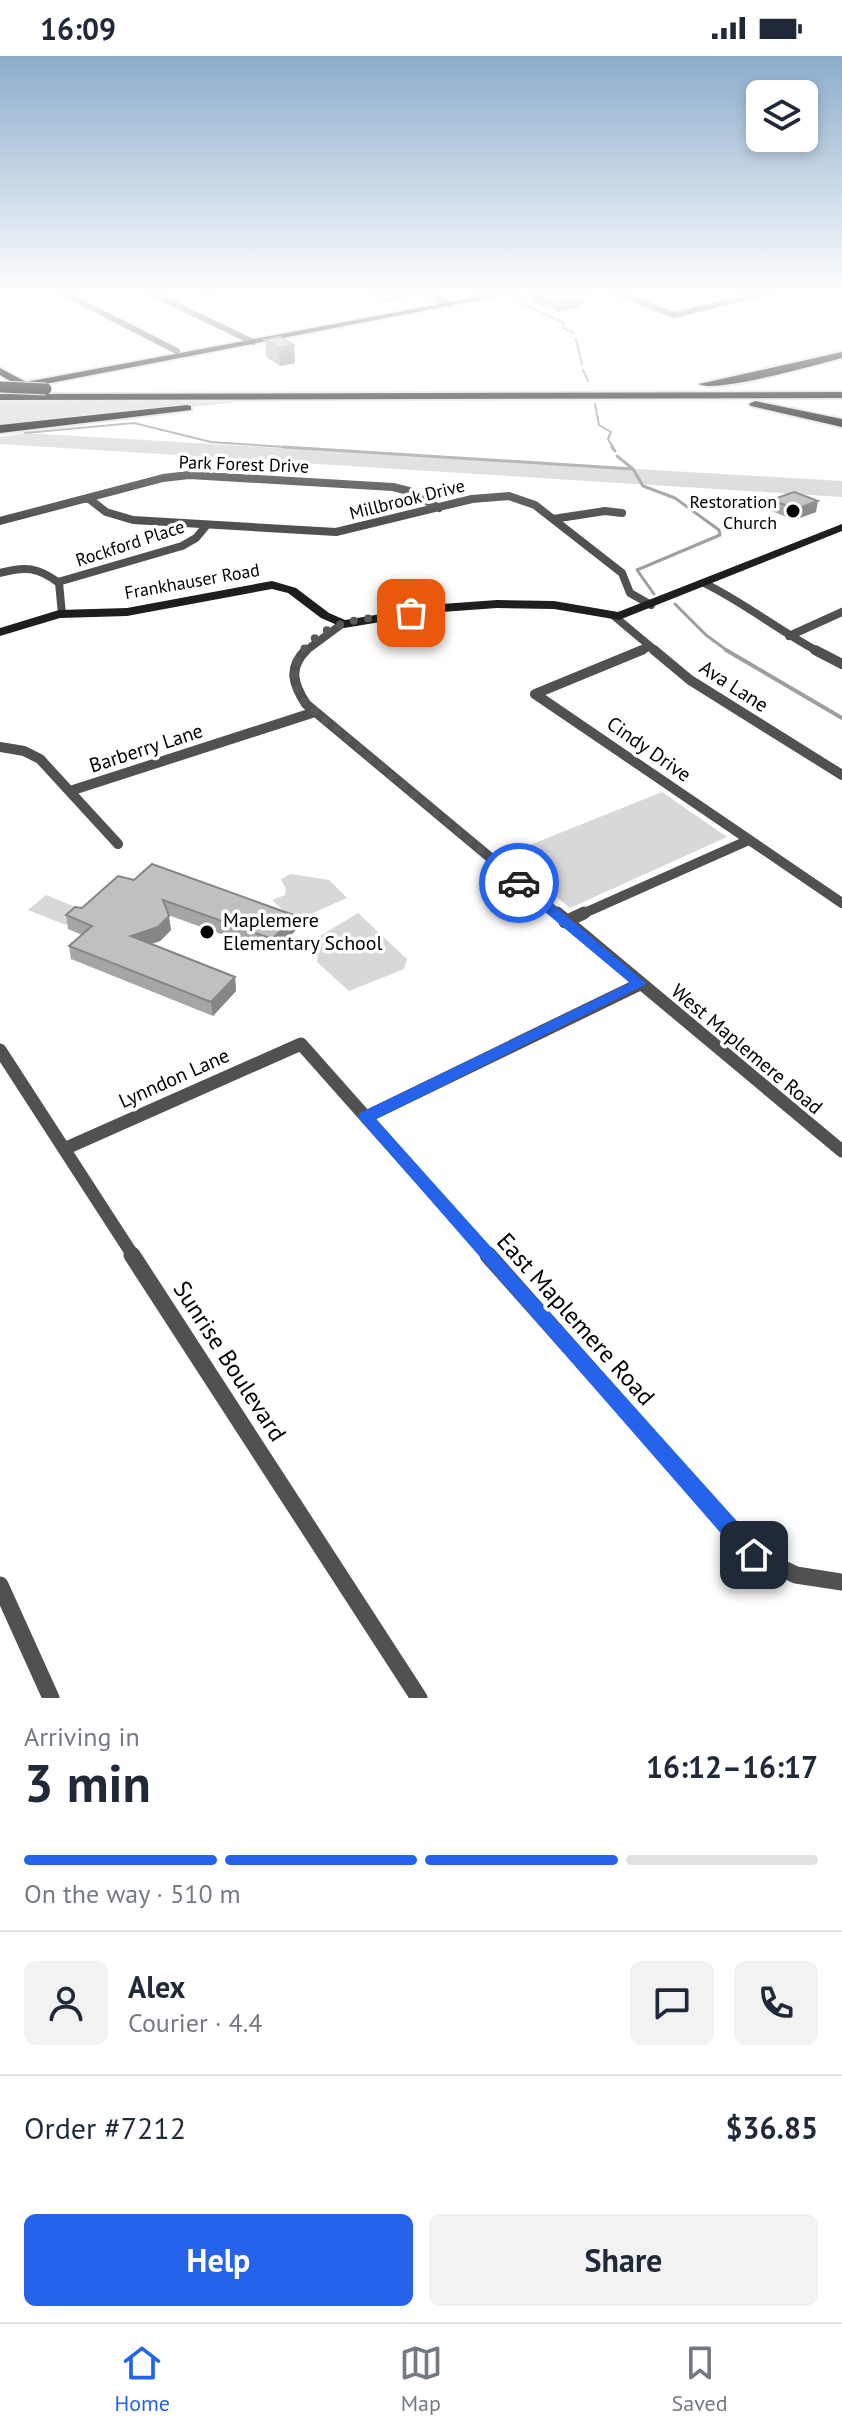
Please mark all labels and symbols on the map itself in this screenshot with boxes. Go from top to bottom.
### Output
street label: Park Forest Drive [178,450,310,478]
street label: Millbrook Drive [347,474,467,524]
place label: Restoration Church [689,490,777,534]
marker: Restoration Church [784,502,802,520]
street label: Rockford Place [73,515,187,571]
street label: Frankhauser Road [123,558,261,604]
pin [377,579,445,647]
street label: Ava Lane [695,654,773,718]
street label: Cindy Drive [602,710,696,788]
street label: Barberry Lane [86,717,206,779]
courier [479,843,559,923]
place label: Maplemere Elementary School [223,907,383,956]
marker: Maplemere Elementary School [198,923,216,941]
street label: West Maplemere Road [666,978,828,1120]
street label: Lynndon Lane [115,1042,233,1114]
street label: East Maplemere Road [490,1226,662,1412]
street label: Sunrise Boulevard [167,1275,293,1447]
pin [720,1521,788,1589]

